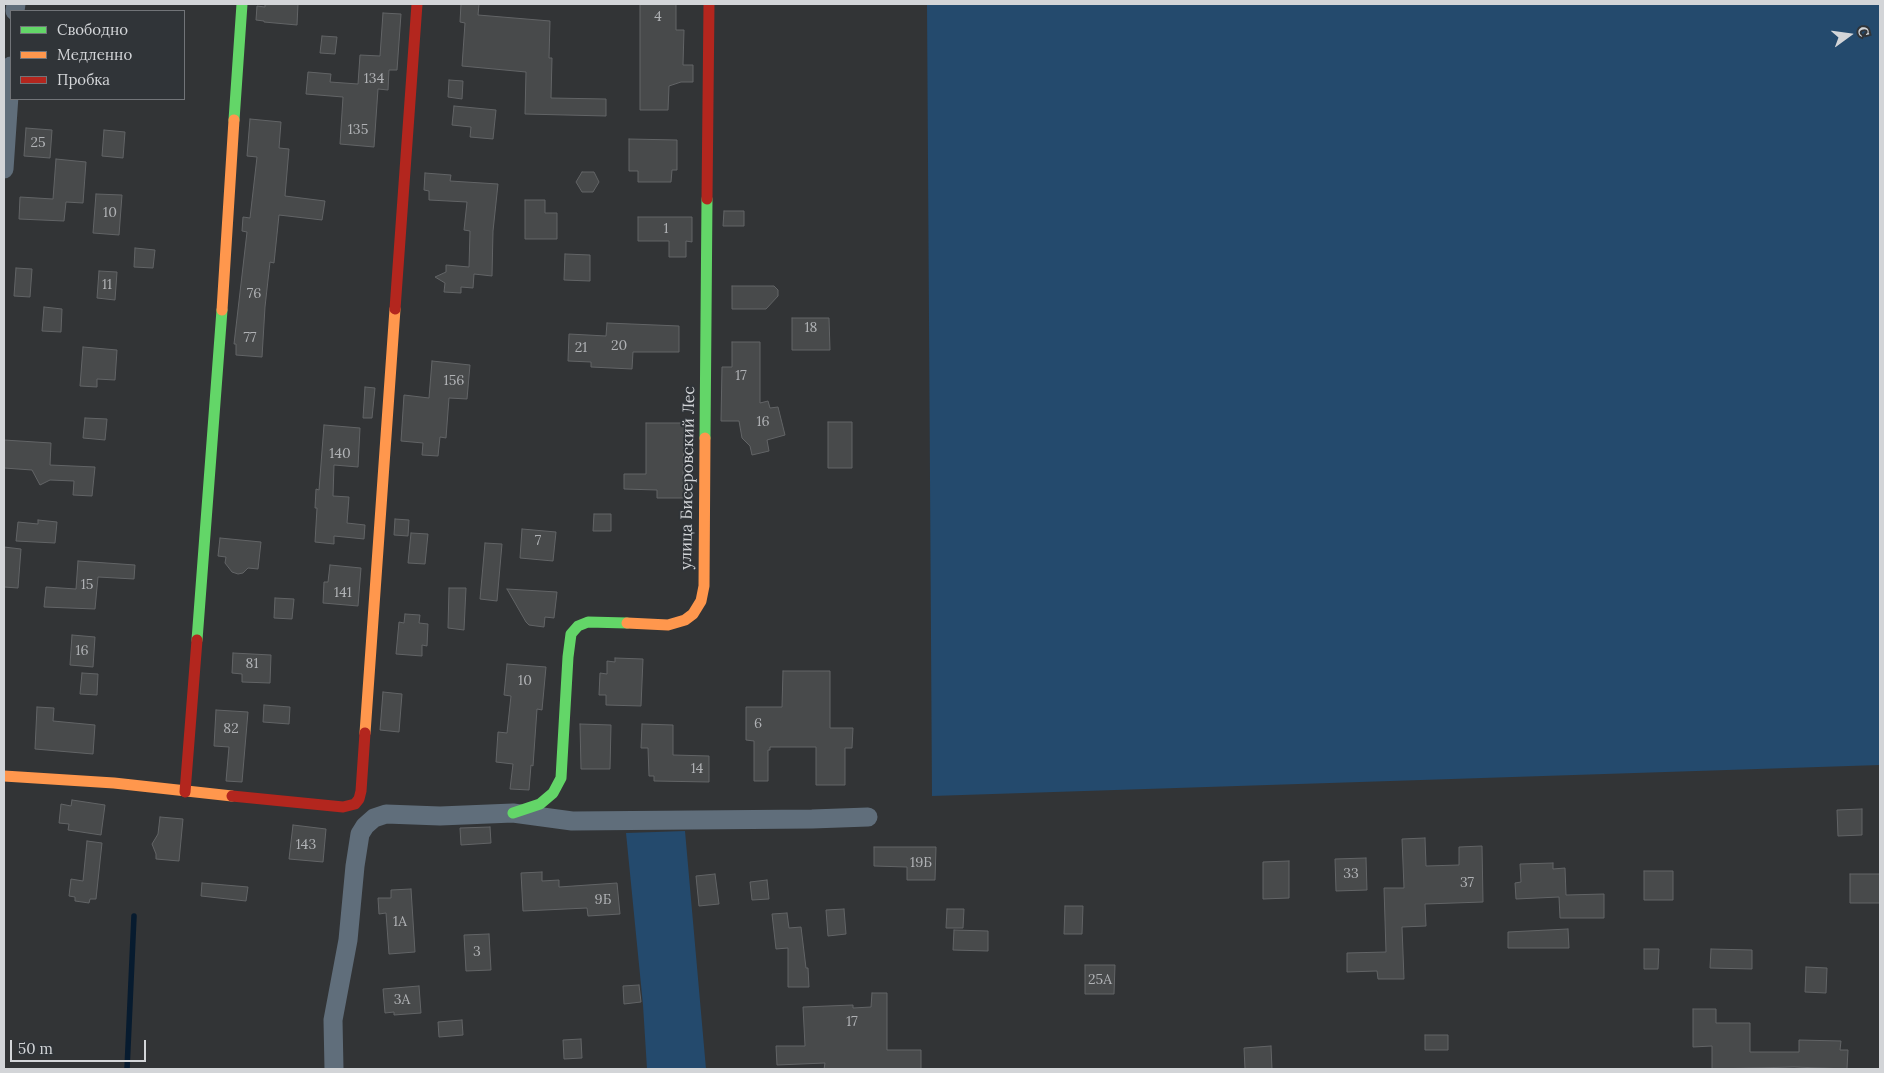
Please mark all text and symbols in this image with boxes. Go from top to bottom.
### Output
house number: 4 [654,9,662,25]
legend [10,10,185,100]
north arrow [1824,10,1874,60]
text: Свободно [57,20,128,39]
text: С [1854,25,1873,38]
text: Медленно [57,45,132,64]
text: Пробка [57,70,110,89]
house number: 134 [364,71,384,87]
house number: 135 [348,122,368,138]
house number: 25 [30,135,46,151]
house number: 10 [103,205,117,221]
house number: 1 [663,221,669,237]
house number: 11 [102,277,112,293]
house number: 76 [247,286,261,302]
house number: 18 [805,320,817,336]
house number: 77 [244,330,256,346]
house number: 20 [611,338,627,354]
house number: 21 [575,340,587,356]
house number: 17 [735,368,747,384]
house number: 156 [444,373,464,389]
street label: улица Бисеровский Лес [677,386,699,570]
house number: 16 [756,414,770,430]
house number: 140 [329,446,351,462]
house number: 7 [535,533,541,549]
house number: 15 [81,577,93,593]
house number: 141 [334,585,352,601]
house number: 16 [75,643,89,659]
house number: 81 [246,656,258,672]
house number: 10 [518,673,532,689]
house number: 6 [754,716,762,732]
house number: 82 [223,721,239,737]
house number: 14 [691,761,703,777]
house number: 143 [296,837,316,853]
house number: 19Б [910,855,932,871]
house number: 33 [1343,866,1359,882]
house number: 37 [1460,875,1474,891]
house number: 9Б [595,892,611,908]
house number: 1А [393,914,407,930]
house number: 3 [473,944,481,960]
house number: 25А [1088,972,1112,988]
house number: 3А [394,992,410,1008]
house number: 17 [846,1014,858,1030]
scale bar [12,1030,149,1062]
text: 50 m [18,1039,53,1058]

